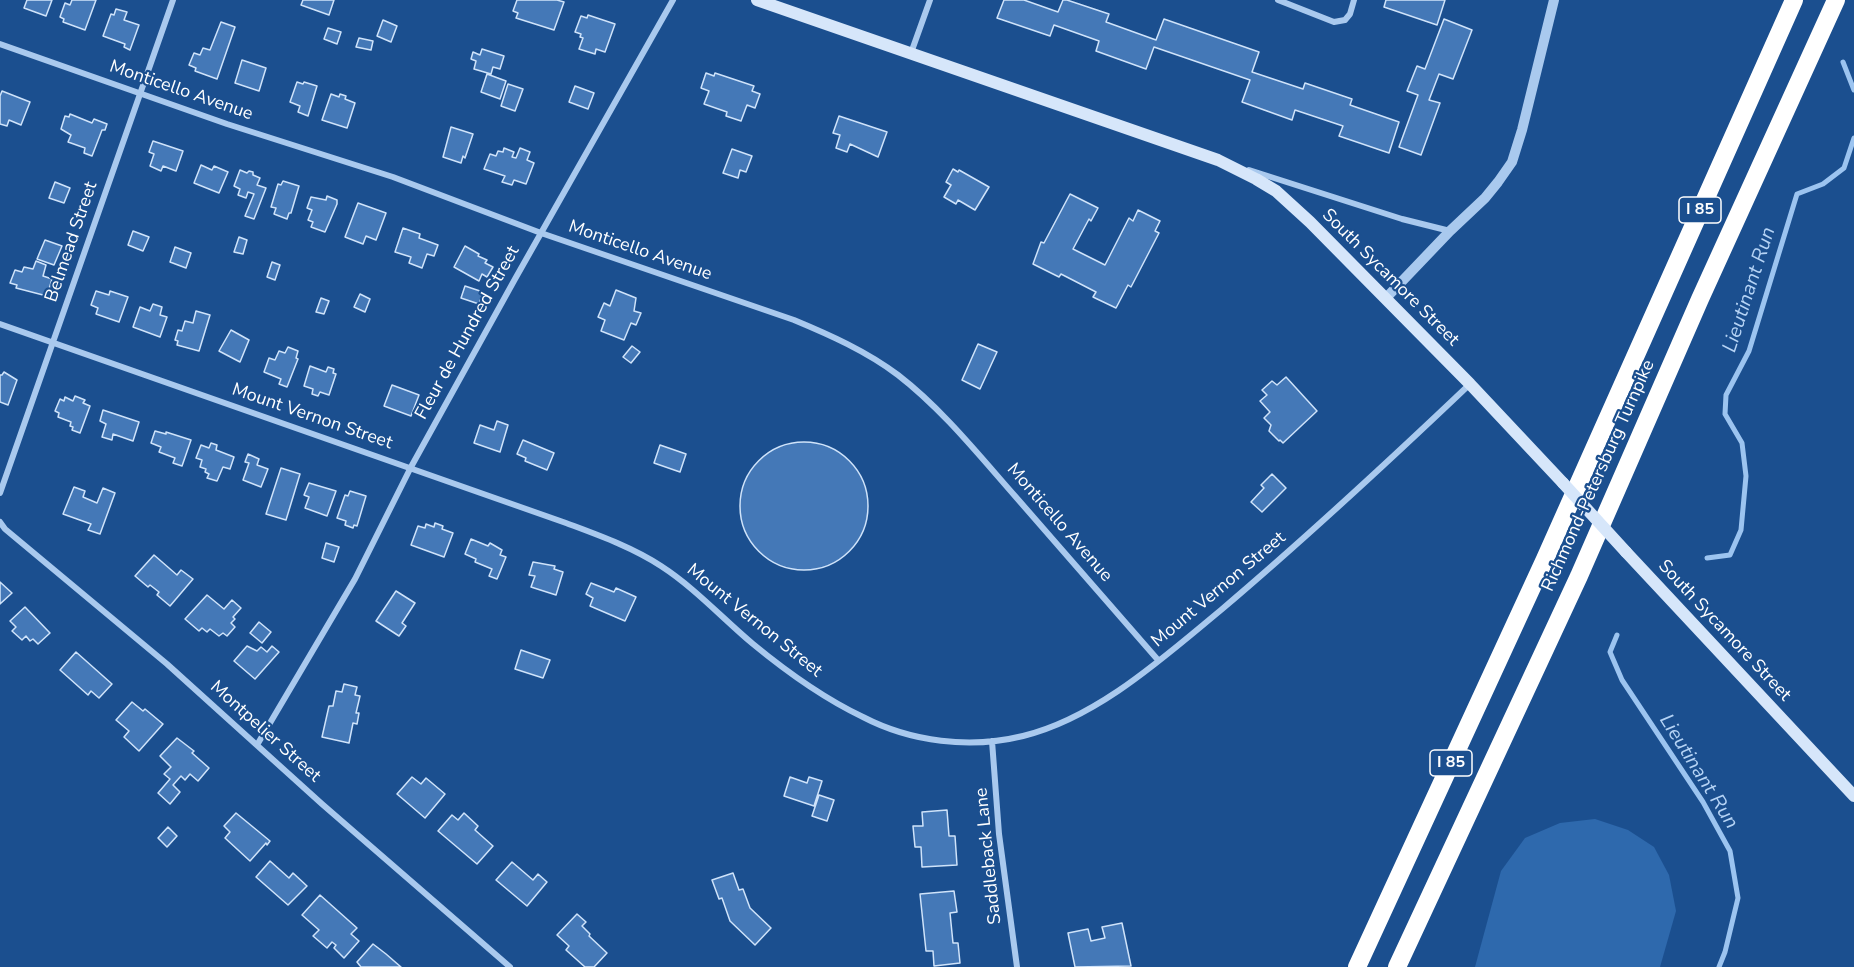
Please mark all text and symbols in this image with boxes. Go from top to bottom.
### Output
street label: Monticello Avenue [106,56,256,126]
street label: Belmead Street [41,179,103,305]
road number: I 85 [1679,197,1721,223]
street label: South Sycamore Street [1317,205,1463,351]
street label: Monticello Avenue [565,216,715,286]
water label: Lieutinant Run [1718,224,1782,356]
street label: Fleur de Hundred Street [411,242,525,424]
street label: Richmond-Petersburg Turnpike [1538,357,1660,595]
street label: Mount Vernon Street [229,379,395,455]
street label: Monticello Avenue [1002,459,1116,587]
street label: Mount Vernon Street [1148,528,1290,652]
street label: South Sycamore Street [1653,556,1795,706]
street label: Mount Vernon Street [682,560,826,682]
street label: Montpelier Street [205,677,325,787]
water label: Lieutinant Run [1653,710,1743,834]
road number: I 85 [1430,750,1472,776]
street label: Saddleback Lane [971,786,1007,926]

